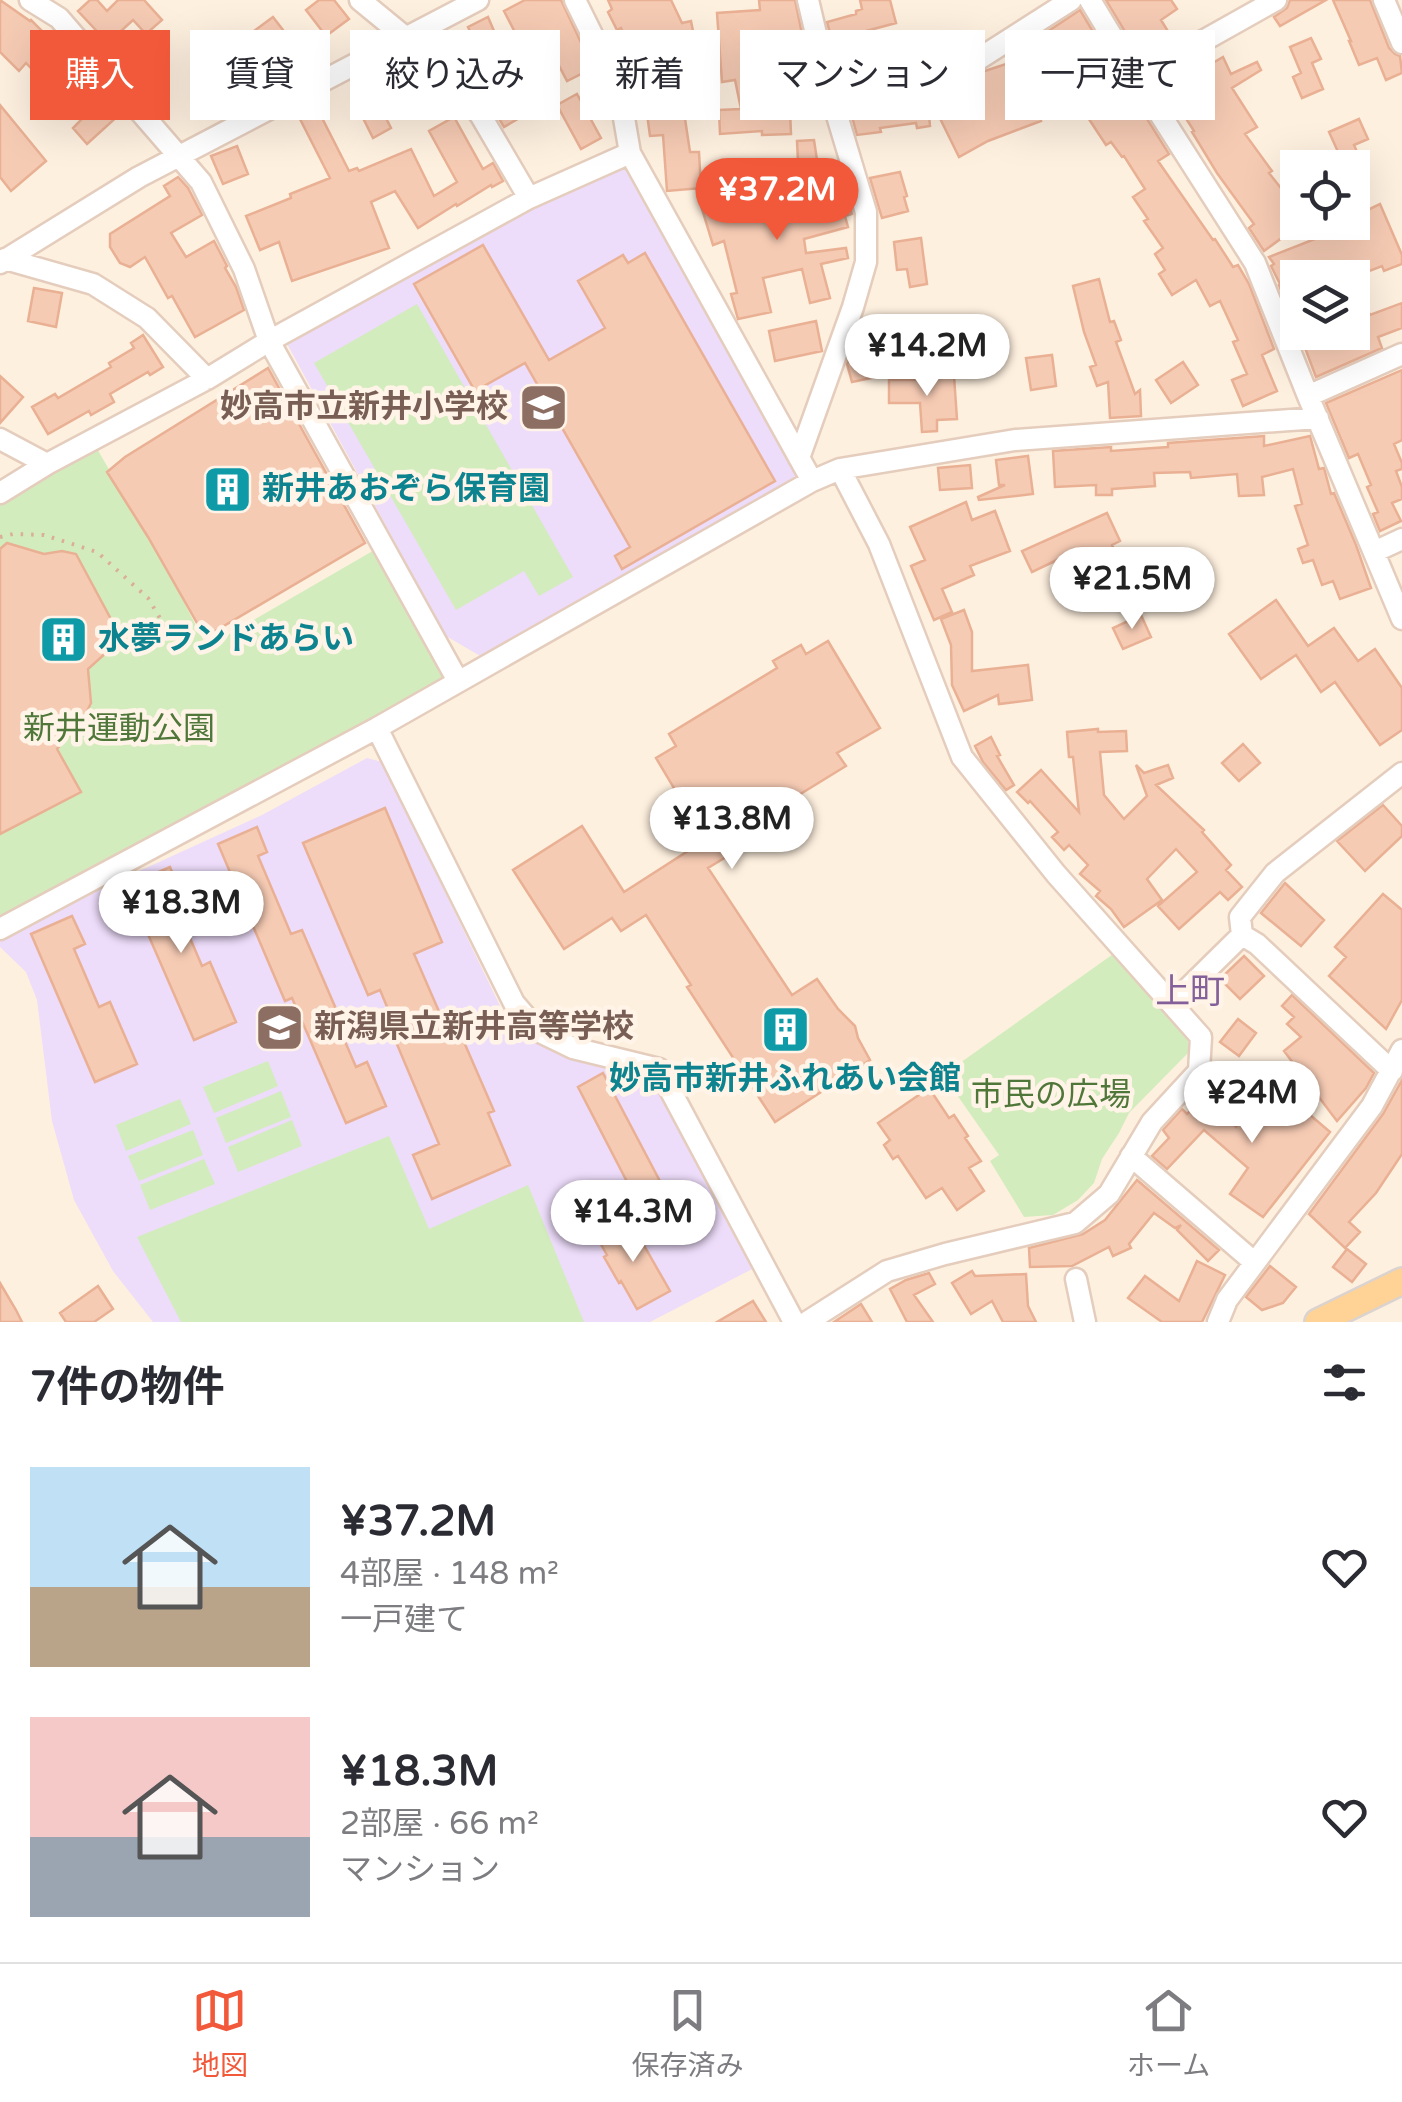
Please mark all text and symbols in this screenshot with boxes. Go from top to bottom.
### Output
chip: 購入 [30,30,170,120]
chip: 賃貸 [190,30,330,120]
chip: 絞り込み [350,30,560,120]
chip: 新着 [580,30,720,120]
chip: マンション [740,30,985,120]
chip: 一戸建て [1005,30,1215,120]
map controls [1280,150,1370,350]
button: locate [1280,150,1370,240]
pin: ¥37.2M [696,158,858,243]
text: ¥37.2M [718,171,836,209]
button: layers [1280,260,1370,350]
pin: ¥14.2M [846,314,1008,399]
text: ¥14.2M [867,327,987,365]
school or university icon: 妙高市立新井小学校 [517,381,569,433]
place label: 妙高市立新井小学校 [220,388,508,426]
building icon: 新井あおぞら保育園 [201,463,253,515]
place label: 新井あおぞら保育園 [262,470,550,508]
pin: ¥21.5M [1051,547,1213,632]
text: ¥21.5M [1072,560,1192,598]
building icon: 水夢ランドあらい [37,613,89,665]
place label: 水夢ランドあらい [98,620,354,658]
park label: 新井運動公園 [23,710,215,748]
pin: ¥13.8M [651,787,813,872]
text: ¥13.8M [672,800,792,838]
pin: ¥18.3M [100,871,262,956]
text: ¥18.3M [121,884,241,922]
district label: 上町 [1155,971,1225,1013]
school or university icon: 新潟県立新井高等学校 [253,1001,305,1053]
building icon: 妙高市新井ふれあい会館 [759,1003,811,1055]
place label: 新潟県立新井高等学校 [314,1008,634,1046]
place label: 妙高市新井ふれあい会館 [609,1060,961,1098]
pin: ¥24M [1193,1061,1311,1146]
text: ¥24M [1206,1074,1298,1112]
park label: 市民の広場 [971,1076,1131,1114]
pin: ¥14.3M [552,1180,714,1265]
text: ¥14.3M [573,1193,693,1231]
icon: filters [1317,1355,1372,1410]
text: 7件の物件 [30,1362,224,1413]
text: ¥37.2M [340,1496,496,1547]
icon: home [110,1507,230,1627]
icon: heart [1317,1540,1372,1595]
text: 4部屋 · 148 m² [340,1555,559,1593]
text: 一戸建て [340,1601,468,1639]
text: ¥18.3M [340,1746,498,1797]
icon: home [110,1757,230,1877]
icon: heart [1317,1790,1372,1845]
text: 2部屋 · 66 m² [340,1805,539,1843]
text: マンション [340,1851,500,1889]
tab: 地図 [192,1983,248,2083]
tab: 保存済み [631,1983,743,2083]
tab: ホーム [1127,1983,1210,2083]

